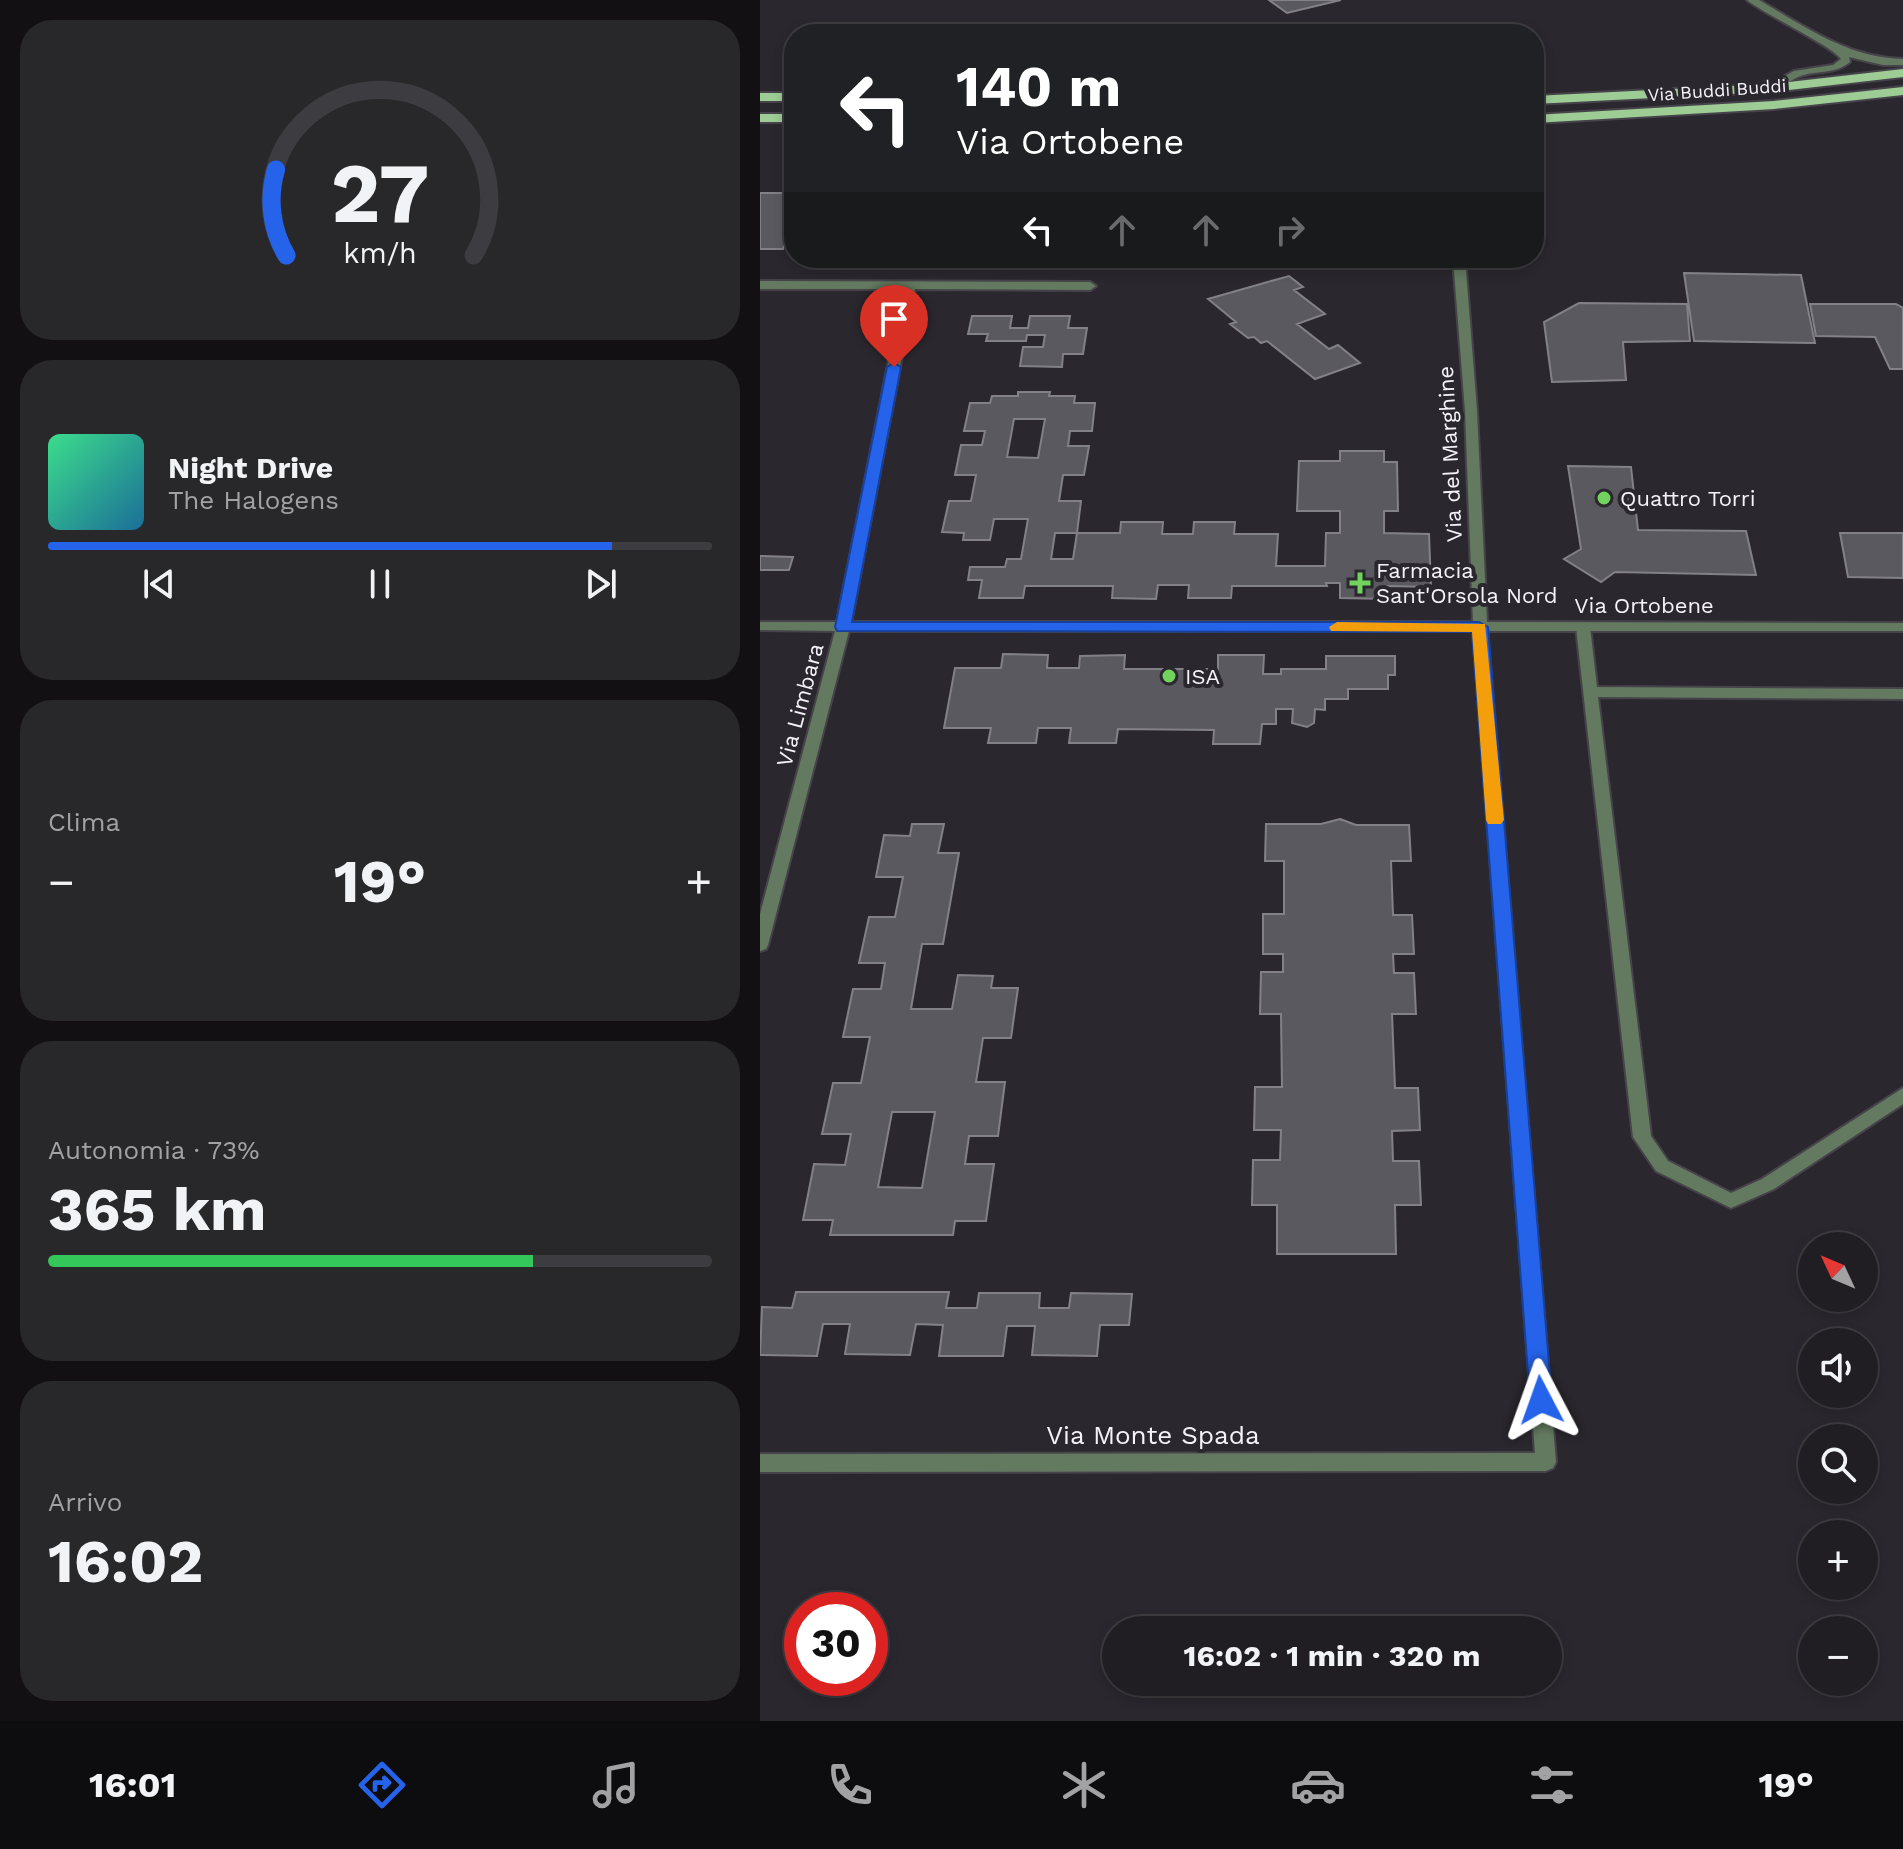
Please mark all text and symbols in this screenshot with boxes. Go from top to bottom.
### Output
text: 140 m [956,54,1121,120]
icon: left [824,56,928,160]
street label: Via Buddi Buddi [1647,75,1787,105]
text: Via Ortobene [956,121,1184,163]
text: 27 [331,145,429,242]
icon: left [1016,208,1060,252]
icon: ahead [1100,208,1144,252]
icon: ahead [1184,208,1228,252]
icon: right [1268,208,1312,252]
text: km/h [343,236,417,270]
pin [860,285,928,367]
icon: arrive [872,297,916,341]
street label: Via del Marghine [1433,365,1467,543]
text: Night Drive [168,450,333,485]
text: The Halogens [168,485,339,515]
place label: Quattro Torri [1620,486,1756,511]
marker: Quattro Torri [1595,489,1613,507]
place label: Farmacia Sant'Orsola Nord [1376,558,1558,608]
icon: previous [137,562,181,606]
icon: pause [358,562,402,606]
icon: next [579,562,623,606]
marker: Farmacia Sant'Orsola Nord [1351,574,1369,592]
street label: Via Ortobene [1574,593,1714,618]
street label: Via Limbara [772,640,828,770]
place label: ISA [1185,664,1220,689]
marker: ISA [1160,667,1178,685]
text: Clima [48,807,120,837]
text: 19° [334,846,426,917]
text: − [48,856,75,908]
text: + [685,856,712,908]
text: Autonomia · 73% [48,1135,260,1165]
text: 365 km [48,1174,266,1245]
north arrow [1798,1232,1878,1312]
map controls [1798,1232,1878,1696]
button: sound [1798,1328,1878,1408]
position arrow [1499,1358,1583,1442]
street label: Via Monte Spada [1046,1420,1260,1450]
button: search [1798,1424,1878,1504]
text: Arrivo [48,1487,122,1517]
button: + [1798,1520,1878,1600]
text: 16:02 [48,1526,203,1597]
speed limit sign: 30 [784,1592,888,1696]
button: − [1798,1616,1878,1696]
text: 16:02 · 1 min · 320 m [1183,1638,1481,1673]
icon: directions [354,1757,410,1813]
icon: music [588,1757,644,1813]
icon: phone [822,1757,878,1813]
icon: climate [1056,1757,1112,1813]
icon: car [1290,1757,1346,1813]
icon: filters [1524,1757,1580,1813]
text: 16:01 [89,1764,176,1806]
text: 19° [1758,1764,1814,1806]

